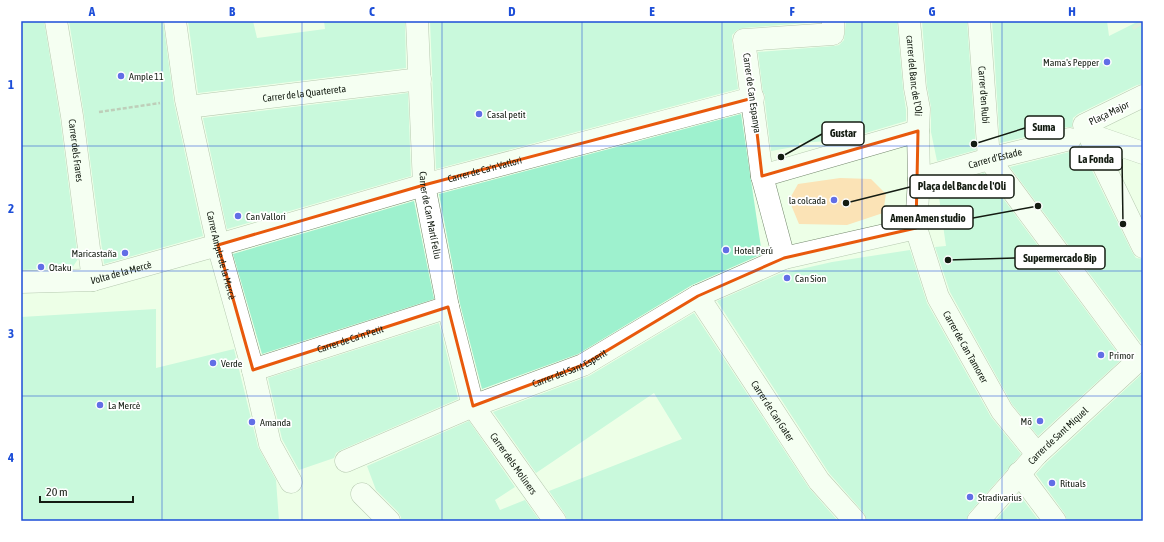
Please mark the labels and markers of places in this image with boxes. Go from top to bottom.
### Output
place label: Mama's Pepper [1043,57,1100,68]
marker: Mama's Pepper [1102,57,1112,67]
marker: Ample 11 [116,71,126,81]
place label: Ample 11 [129,71,164,82]
marker: Casal petit [474,109,484,119]
place label: Casal petit [487,109,526,120]
callout: Suma [1025,116,1064,139]
callout: Gustar [822,122,864,145]
callout: La Fonda [1070,147,1122,170]
callout: Plaça del Banc de l'Oli [910,175,1014,198]
place label: la colcada [789,195,826,206]
marker: la colcada [829,195,839,205]
callout: Amen Amen studio [882,206,973,229]
marker: Can Vallori [233,211,243,221]
place label: Can Vallori [246,211,286,222]
marker: Hotel Perú [721,245,731,255]
place label: Hotel Perú [734,245,773,256]
callout: Supermercado Bip [1015,246,1105,269]
place label: Maricastaña [71,248,117,259]
marker: Maricastaña [120,248,130,258]
marker: Otaku [36,262,46,272]
place label: Otaku [49,262,72,273]
marker: Can Sion [782,273,792,283]
place label: Can Sion [795,273,827,284]
marker: Primor [1096,350,1106,360]
place label: Primor [1109,350,1135,361]
marker: Verde [208,358,218,368]
place label: Verde [221,358,243,369]
marker: La Mercè [95,400,105,410]
place label: La Mercè [108,400,141,411]
place label: Mö [1021,416,1032,427]
marker: Mö [1035,416,1045,426]
marker: Amanda [247,417,257,427]
place label: Amanda [260,417,291,428]
marker: Rituals [1047,478,1057,488]
place label: Rituals [1060,478,1086,489]
marker: Stradivarius [965,492,975,502]
place label: Stradivarius [978,492,1022,503]

